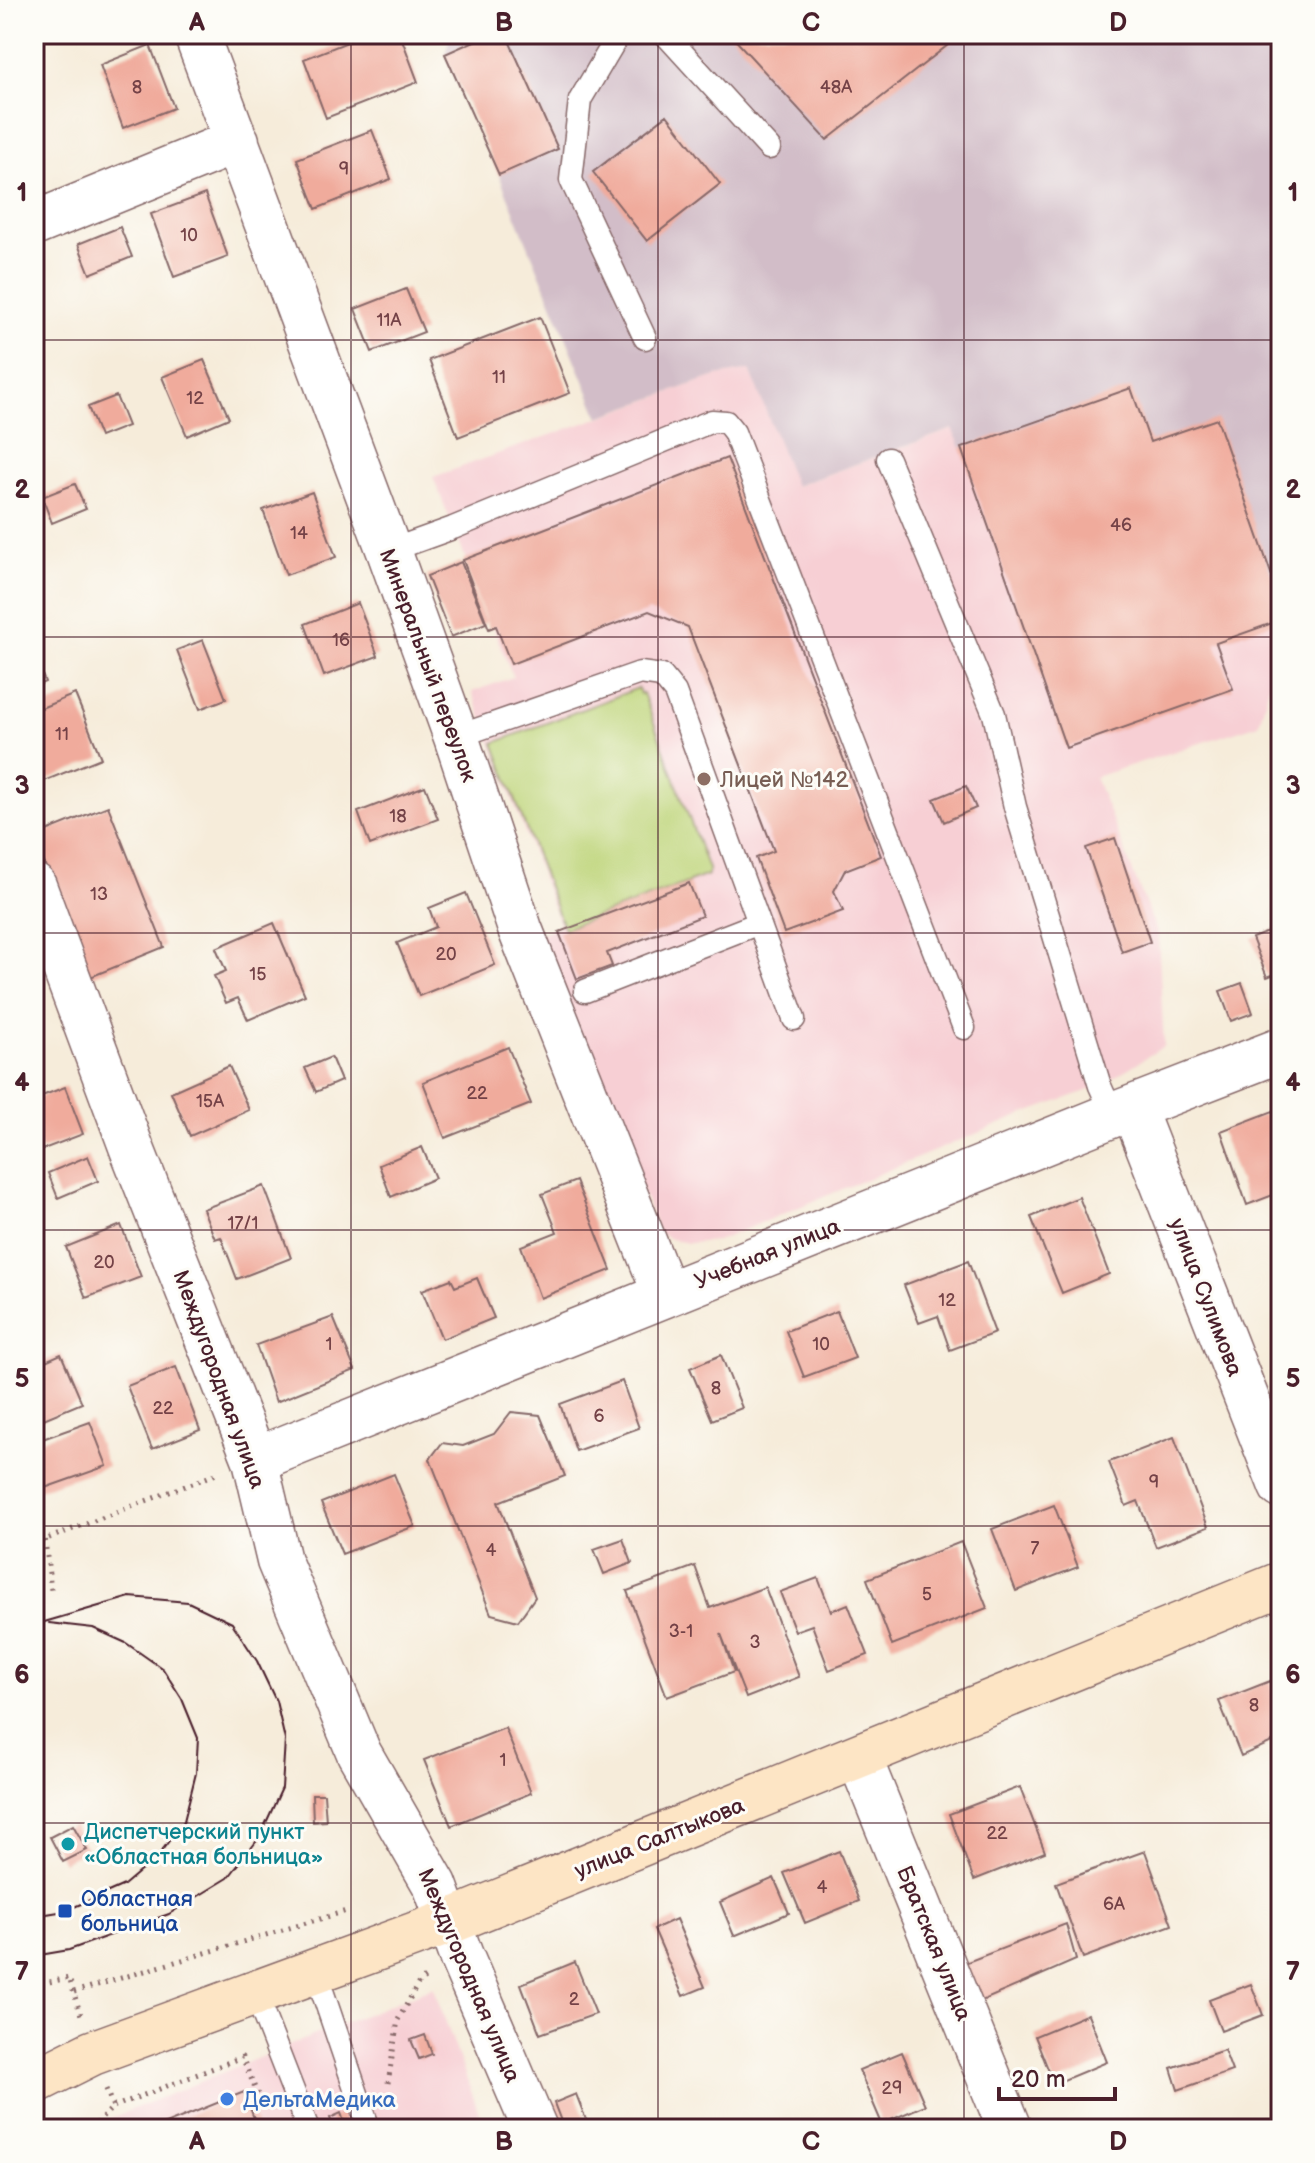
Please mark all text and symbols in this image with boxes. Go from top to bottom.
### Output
text: A [188,8,205,39]
text: B [495,8,513,39]
text: C [802,8,820,39]
text: D [1109,8,1127,39]
house number: 8 [132,77,142,98]
house number: 48А [820,77,852,98]
house number: 9 [339,159,349,180]
text: 1 [17,178,27,209]
text: 1 [1288,178,1298,209]
house number: 10 [180,225,198,246]
house number: 11А [377,310,402,331]
house number: 11 [492,367,506,388]
house number: 12 [186,388,204,409]
text: 2 [14,475,30,506]
text: 2 [1285,475,1301,506]
house number: 46 [1110,515,1132,536]
house number: 14 [290,523,308,544]
street label: Минеральный переулок [373,545,483,786]
house number: 16 [332,630,350,651]
house number: 11 [55,724,69,745]
place label: Лицей №142 [719,767,849,794]
marker: Лицей №142 [695,770,713,788]
text: 3 [14,771,30,802]
text: 3 [1285,771,1301,802]
house number: 18 [389,806,407,827]
house number: 13 [90,884,108,905]
house number: 20 [435,944,457,965]
house number: 15 [249,964,267,985]
text: 4 [14,1068,30,1099]
text: 4 [1285,1068,1301,1099]
house number: 22 [466,1083,488,1104]
house number: 15А [196,1091,224,1112]
house number: 17/1 [228,1213,258,1234]
street label: Учебная улица [691,1213,844,1296]
street label: улица Сулимова [1163,1215,1248,1380]
house number: 20 [93,1252,115,1273]
street label: Междугородная улица [167,1267,271,1492]
house number: 12 [938,1290,956,1311]
house number: 1 [326,1334,332,1355]
house number: 10 [812,1334,830,1355]
text: 5 [14,1364,30,1395]
text: 5 [1285,1364,1301,1395]
house number: 8 [711,1378,721,1399]
house number: 22 [152,1398,174,1419]
house number: 6 [594,1406,605,1427]
house number: 9 [1149,1472,1159,1493]
house number: 7 [1031,1538,1040,1559]
house number: 4 [486,1540,497,1561]
house number: 5 [922,1584,932,1605]
house number: 3-1 [669,1621,693,1642]
house number: 3 [749,1632,761,1653]
text: 6 [14,1660,30,1691]
text: 6 [1285,1660,1301,1691]
house number: 8 [1249,1695,1259,1716]
house number: 1 [500,1750,506,1771]
street label: улица Салтыкова [571,1792,748,1885]
place label: Диспетчерский пункт «Областная больница» [84,1819,323,1871]
house number: 22 [986,1823,1008,1844]
marker: Диспетчерский пункт «Областная больница» [59,1835,77,1853]
street label: Братская улица [890,1862,977,2025]
street label: Междугородная улица [411,1864,526,2087]
house number: 4 [817,1877,828,1898]
place label: Областная больница [81,1886,193,1938]
house number: 6А [1103,1894,1125,1915]
marker: Областная больница [56,1902,74,1920]
text: 7 [15,1957,29,1988]
text: 7 [1286,1957,1300,1988]
house number: 2 [569,1989,580,2010]
scale bar [999,2051,1115,2101]
text: 20 m [1011,2065,1066,2094]
house number: 29 [881,2078,903,2099]
place label: ДельтаМедика [243,2087,396,2114]
marker: ДельтаМедика [218,2090,236,2108]
text: A [188,2127,205,2158]
text: B [495,2127,513,2158]
text: C [802,2127,820,2158]
text: D [1109,2127,1127,2158]

